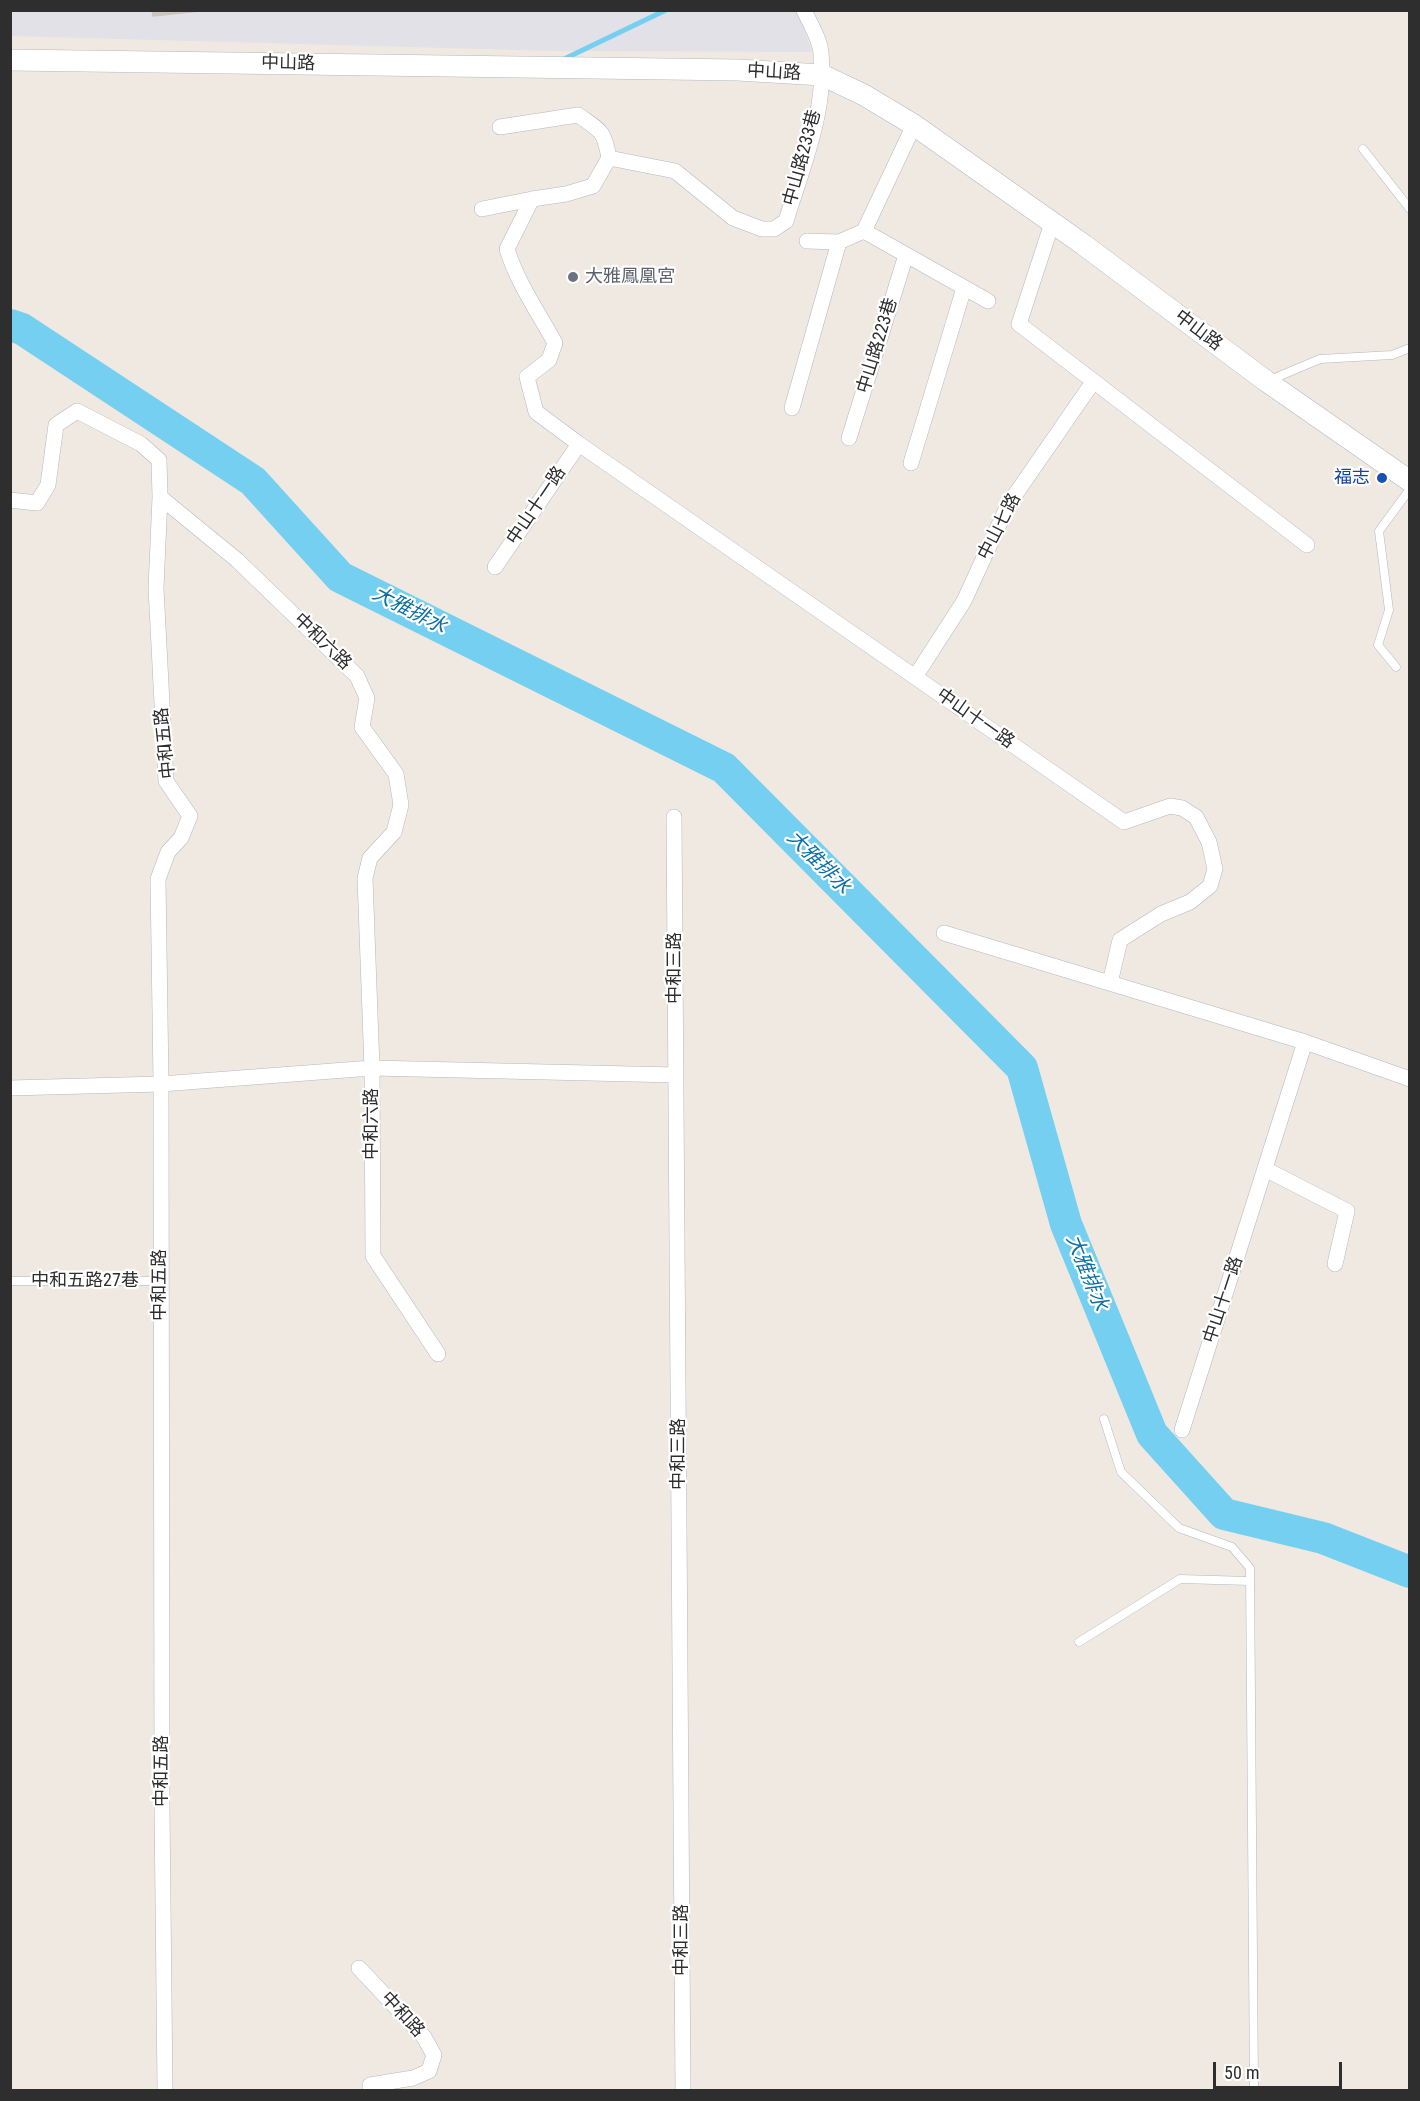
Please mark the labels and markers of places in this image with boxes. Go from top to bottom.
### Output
place label: 大雅鳳凰宮 [585,266,675,288]
marker: 大雅鳳凰宮 [566,270,580,284]
place label: 福志 [1334,467,1370,489]
marker: 福志 [1375,471,1389,485]

